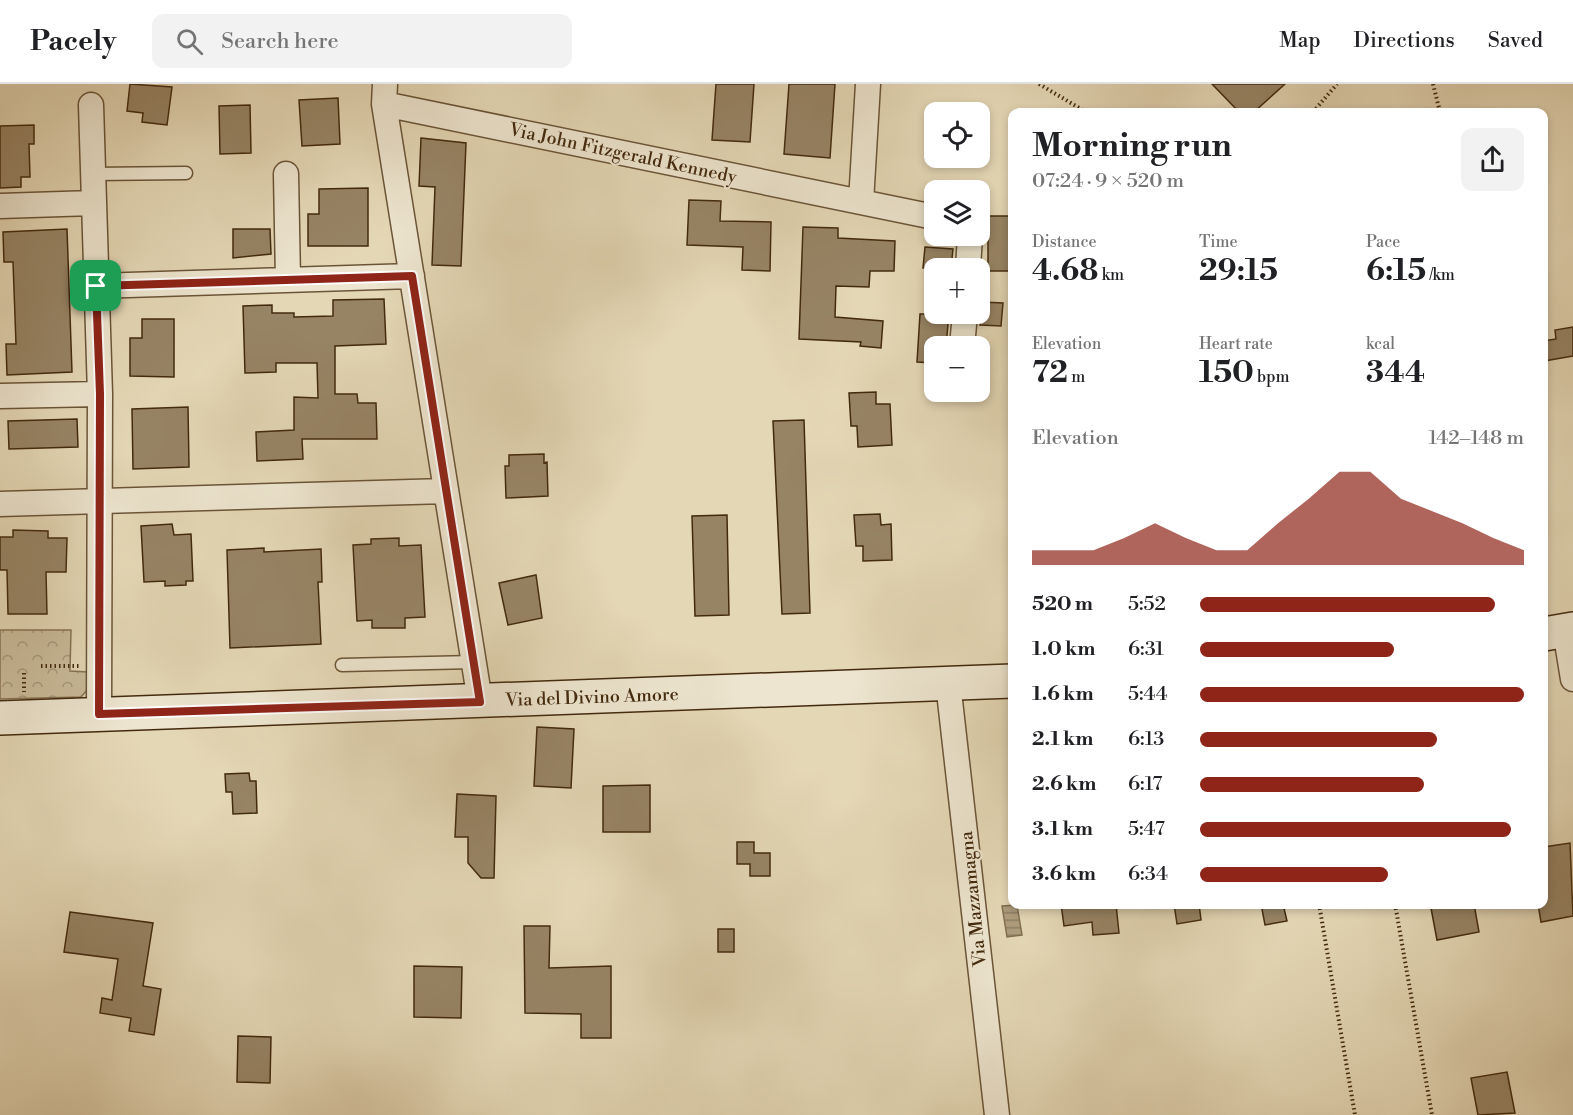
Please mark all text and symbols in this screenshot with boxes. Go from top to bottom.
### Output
search box [152,14,572,68]
text: Pacely [30,24,116,59]
icon: search [173,25,206,58]
text: Search here [221,28,339,55]
text: Map [1279,28,1321,54]
text: Directions [1354,28,1455,54]
text: Saved [1488,28,1543,54]
map controls [924,102,990,402]
button: locate [924,102,990,168]
street label: Via John Fitzgerald Kennedy [506,118,739,189]
text: Morning run [1032,126,1232,167]
button: share [1461,128,1524,191]
text: 07:24 · 9 × 520 m [1032,169,1184,194]
button: layers [924,180,990,246]
text: Distance [1032,232,1097,252]
text: Time [1199,232,1238,252]
text: Pace [1366,232,1400,252]
text: 4.68 [1032,252,1098,290]
text: 29:15 [1199,252,1278,290]
text: 6:15 [1366,252,1426,290]
button: + [924,258,990,324]
pin [70,260,121,311]
text: km [1098,265,1124,285]
text: /km [1426,265,1455,285]
icon: arrive [79,269,112,302]
text: Elevation [1032,334,1101,354]
text: Heart rate [1199,334,1273,354]
text: kcal [1366,334,1395,354]
button: − [924,336,990,402]
text: 72 [1032,354,1068,392]
text: 150 [1199,354,1254,392]
text: 344 [1366,354,1425,392]
text: m [1068,367,1085,387]
text: bpm [1254,367,1290,387]
text: Elevation [1032,426,1119,451]
text: 142–148 m [1429,426,1524,451]
text: 520 m [1032,592,1093,617]
text: 5:52 [1128,592,1166,617]
text: 1.0 km [1032,637,1096,662]
text: 6:31 [1128,637,1164,662]
text: 1.6 km [1032,682,1094,707]
text: 5:44 [1128,682,1168,707]
street label: Via del Divino Amore [504,683,679,712]
text: 2.1 km [1032,727,1094,752]
text: 6:13 [1128,727,1164,752]
text: 2.6 km [1032,772,1096,797]
text: 6:17 [1128,772,1162,797]
text: 3.1 km [1032,817,1093,842]
text: 5:47 [1128,817,1165,842]
street label: Via Mazzamagna [955,829,992,969]
text: 3.6 km [1032,862,1096,887]
text: 6:34 [1128,862,1168,887]

